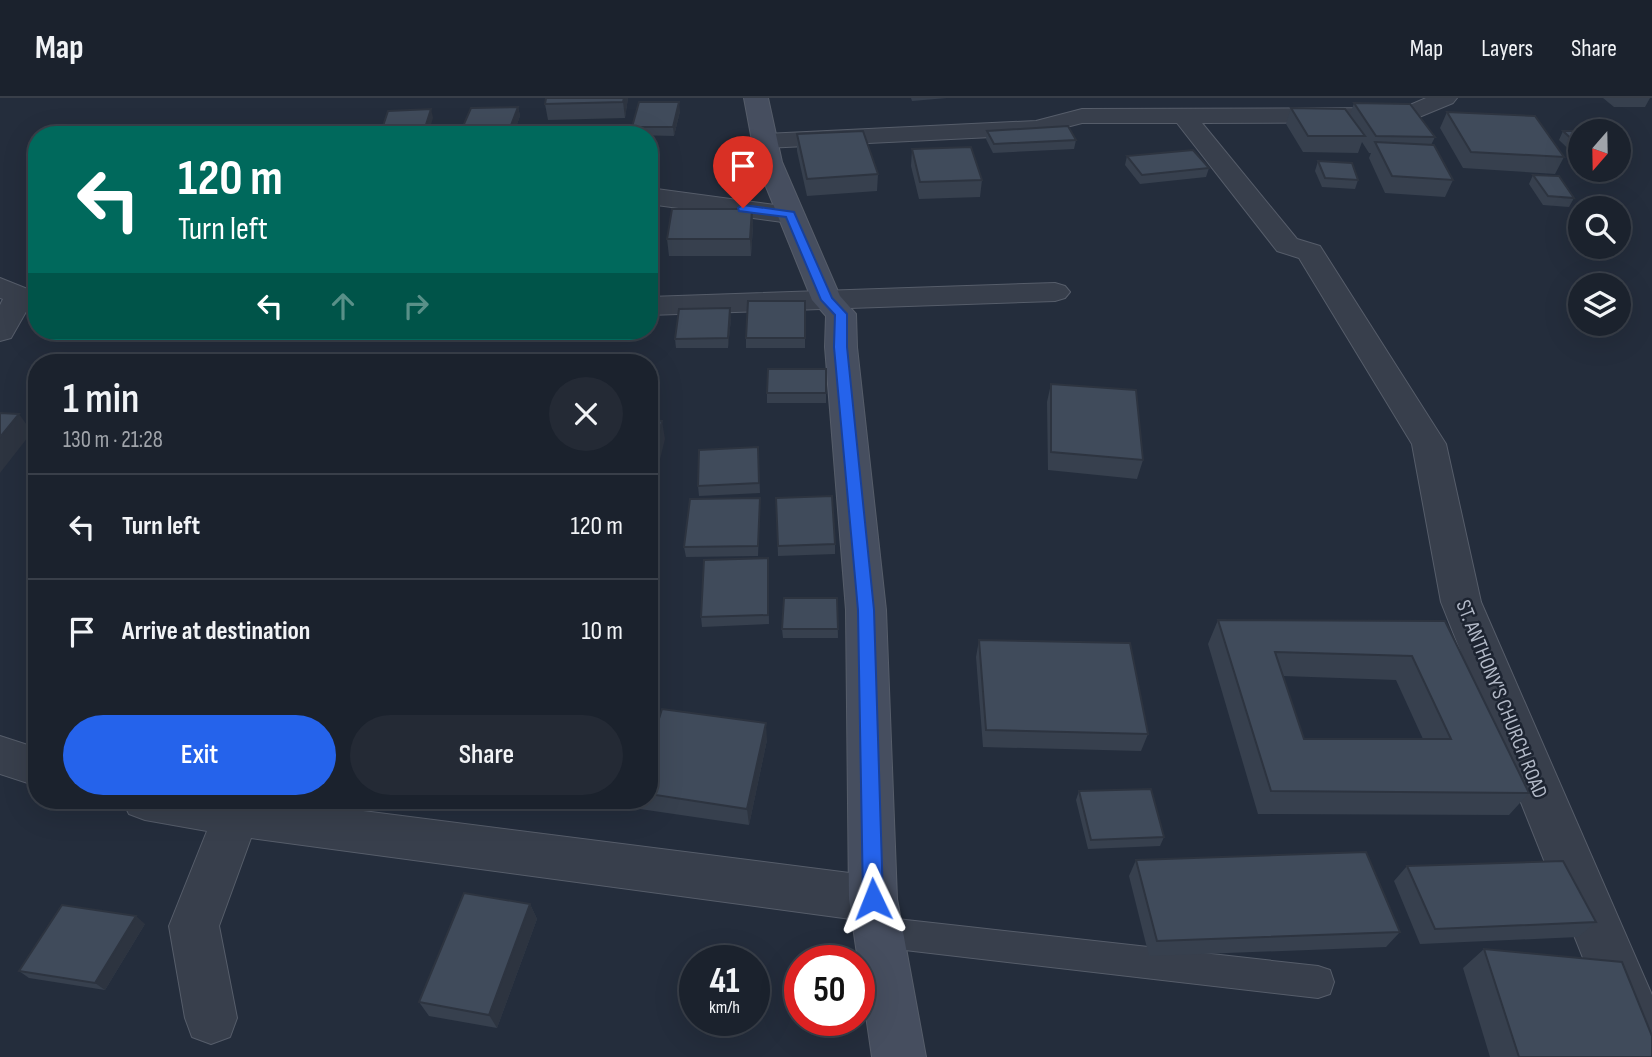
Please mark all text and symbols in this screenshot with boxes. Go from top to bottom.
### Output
text: Map [35,28,84,68]
text: Map [1410,34,1443,63]
text: Layers [1481,34,1533,63]
text: Share [1571,34,1617,63]
north arrow [1568,119,1631,182]
map controls [1568,119,1631,336]
pin [713,136,773,208]
icon: arrive [724,147,762,185]
text: 120 m [178,150,283,209]
icon: left [63,154,154,245]
button: search [1568,196,1631,259]
text: Turn left [178,210,268,249]
button: layers [1568,273,1631,336]
icon: left [251,287,289,325]
icon: ahead [324,287,362,325]
icon: right [397,287,435,325]
text: 1 min [63,374,139,425]
button: close [549,377,623,451]
text: 130 m · 21:28 [63,426,163,454]
icon: left [63,508,101,546]
text: Turn left [122,511,200,542]
text: 120 m [570,511,623,542]
street label: ST. ANTHONY'S CHURCH ROAD [1450,596,1553,802]
icon: arrive [63,613,101,651]
text: Arrive at destination [122,616,310,647]
text: 10 m [581,616,623,647]
button: Exit [63,715,336,795]
button: Share [350,715,623,795]
position arrow [836,862,910,936]
speed limit sign: 50 [784,945,875,1036]
text: 41 [709,960,740,1003]
text: km/h [709,997,740,1018]

